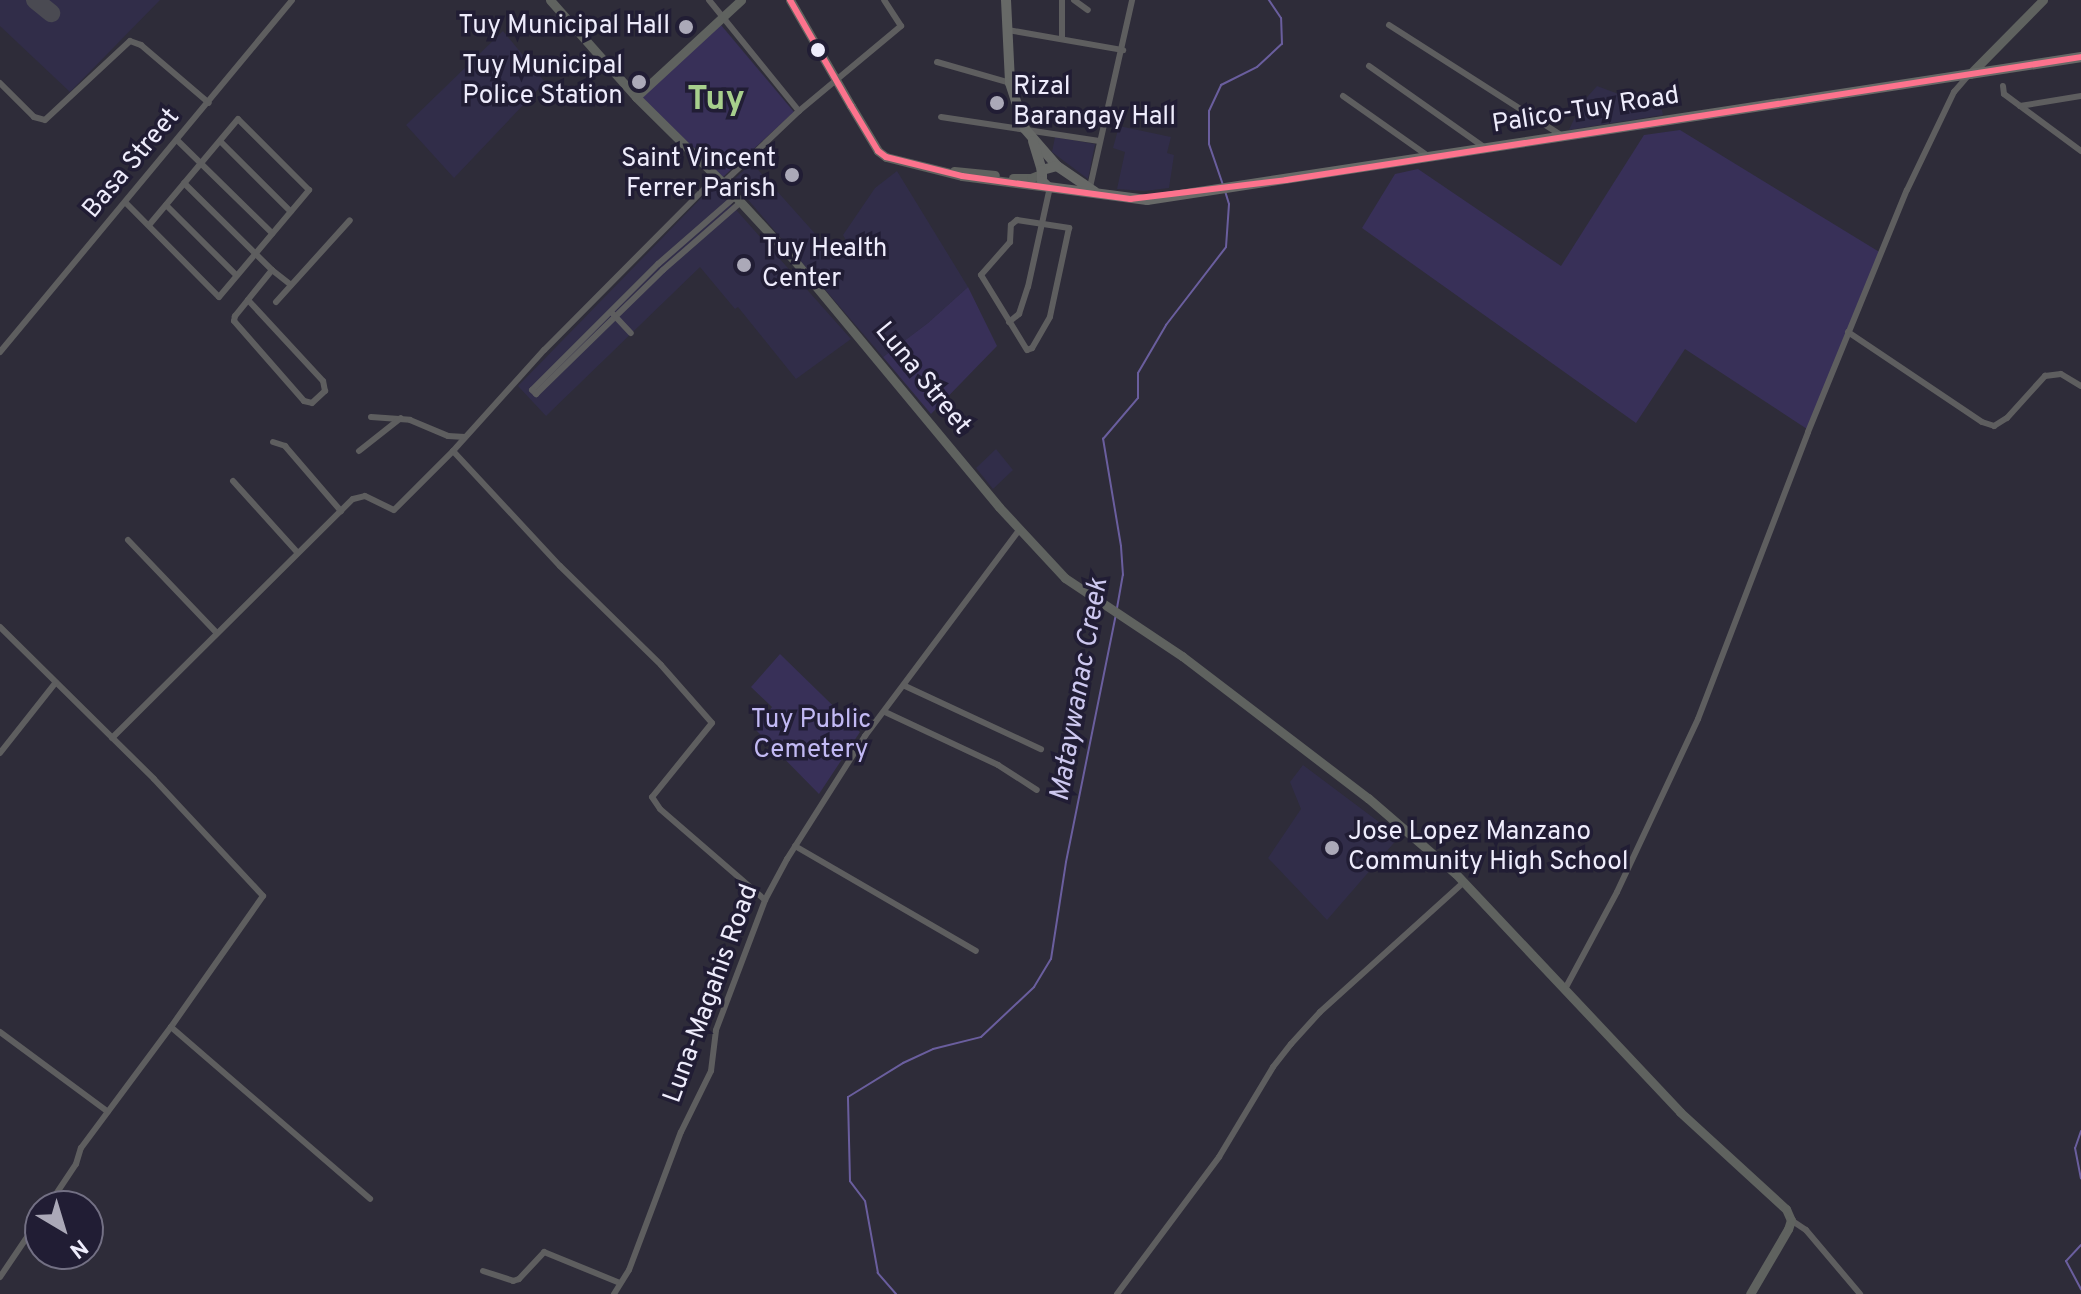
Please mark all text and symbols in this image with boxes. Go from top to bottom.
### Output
place label: Tuy Municipal Hall [458,11,670,43]
marker: Tuy Municipal Hall [677,18,695,36]
unlabelled marker [810,42,826,58]
place label: Tuy Municipal Police Station [462,51,623,112]
place label: Rizal Barangay Hall [1013,72,1176,134]
marker: Tuy Municipal Police Station [630,73,648,91]
district label: Tuy [687,81,745,121]
street label: Palico-Tuy Road [1490,81,1682,141]
marker: Rizal Barangay Hall [988,94,1006,112]
street label: Basa Street [77,103,187,225]
place label: Saint Vincent Ferrer Parish [620,144,776,206]
marker: Saint Vincent Ferrer Parish [783,166,801,184]
place label: Tuy Health Center [762,234,887,296]
marker: Tuy Health Center [733,254,755,276]
street label: Luna Street [867,317,977,441]
water label: Mataywanac Creek [1044,576,1116,804]
park label: Tuy Public Cemetery [751,705,871,766]
place label: Jose Lopez Manzano Community High School [1348,817,1629,878]
marker: Jose Lopez Manzano Community High School [1323,839,1341,857]
street label: Luna-Magahis Road [658,880,766,1108]
north arrow [24,1190,104,1270]
text: N [63,1232,92,1263]

